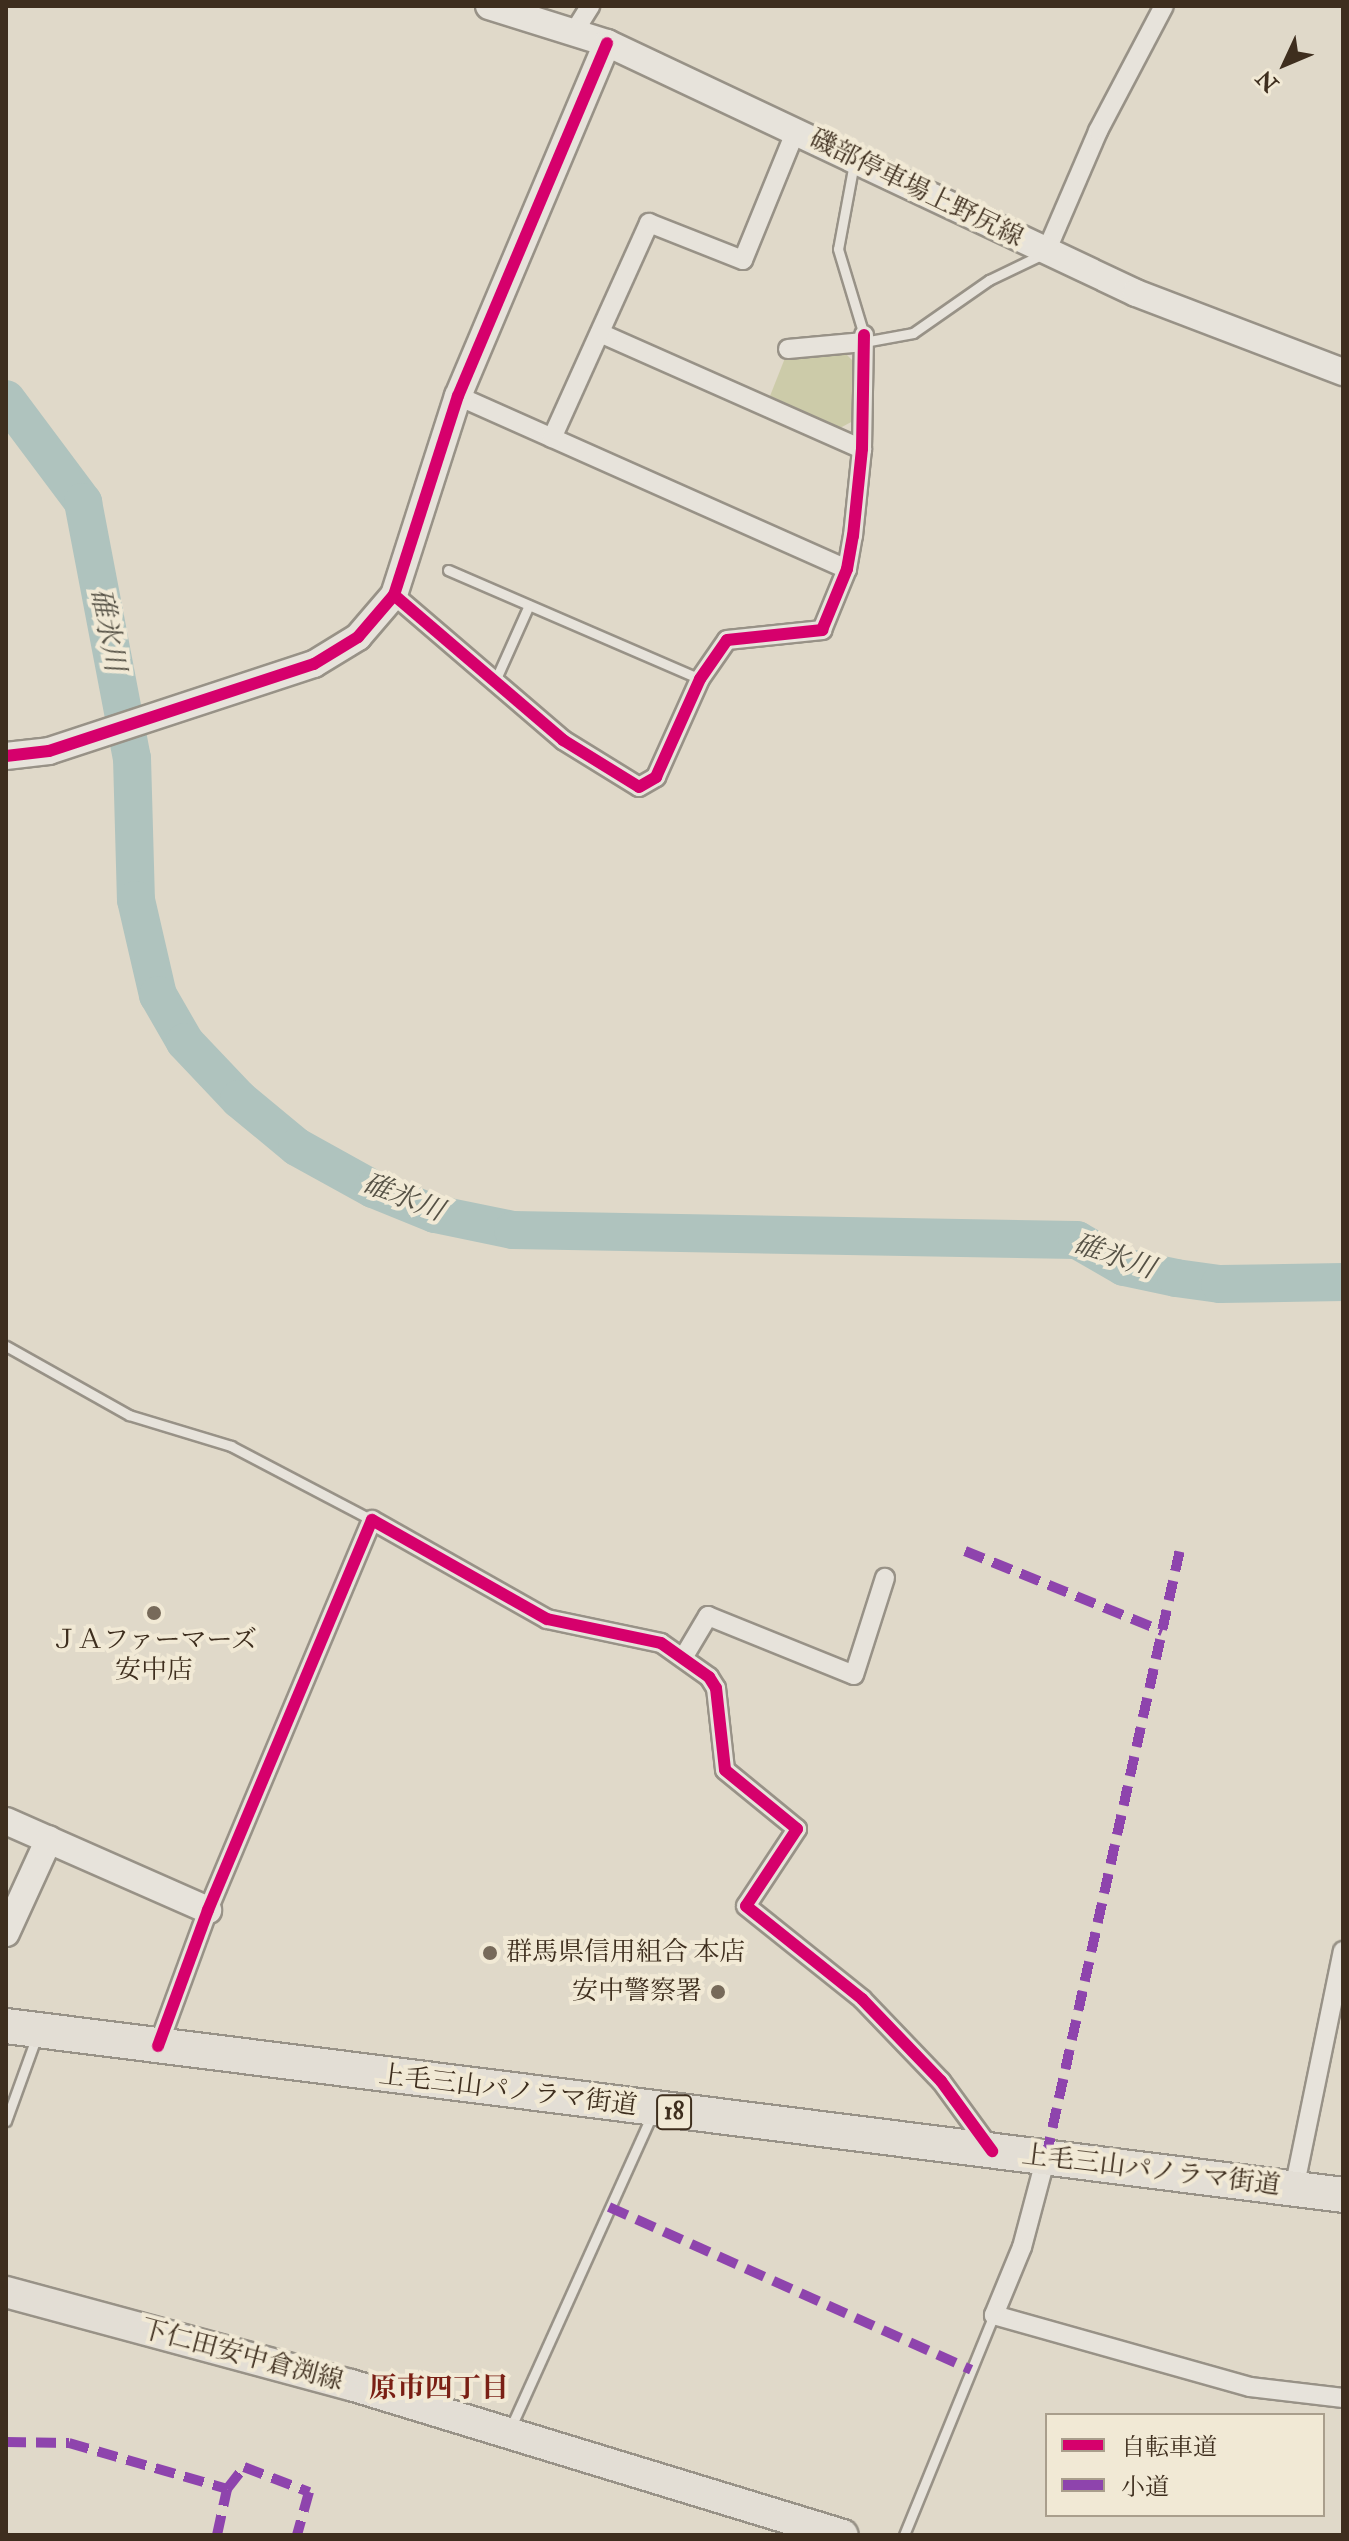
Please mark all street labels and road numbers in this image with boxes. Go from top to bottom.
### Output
street label: 磯部停車場上野尻線 [804,124,1028,254]
street label: 上毛三山パノラマ街道 [377,2060,639,2122]
road number: 18 [656,2092,692,2132]
street label: 上毛三山パノラマ街道 [1020,2140,1282,2202]
street label: 下仁田安中倉渕線 [138,2314,346,2398]

